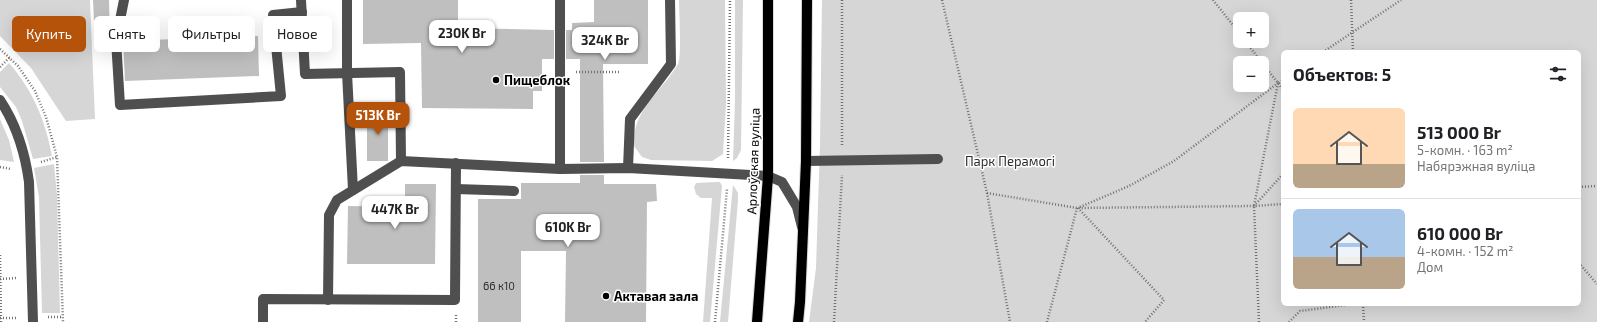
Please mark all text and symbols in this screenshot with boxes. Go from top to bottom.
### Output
map controls [1233,12,1269,92]
button: + [1233,12,1269,48]
chip: Купить [12,16,86,52]
chip: Снять [94,16,160,52]
chip: Фильтры [168,16,255,52]
chip: Новое [263,16,332,52]
pin: 230K Br [425,20,499,54]
text: 230K Br [438,25,486,41]
pin: 324K Br [568,27,642,61]
text: 324K Br [581,32,629,48]
button: − [1233,56,1269,92]
icon: filters [1547,63,1569,85]
text: Объектов: 5 [1293,64,1391,84]
place label: Пищеблок [504,72,571,88]
marker: Пищеблок [491,75,501,85]
pin: 513K Br [341,102,415,136]
text: 513K Br [356,107,400,123]
street label: Арлоўская вуліца [743,107,763,215]
text: 513 000 Br [1417,122,1501,142]
icon: home [1325,124,1373,172]
text: 5-комн. · 163 m² [1417,142,1513,158]
park label: Парк Перамогі [965,153,1055,169]
text: Набярэжная вуліца [1417,158,1536,174]
pin: 447K Br [358,196,432,230]
text: 447K Br [371,201,419,217]
pin: 610K Br [531,214,605,248]
text: 610K Br [545,219,591,235]
text: 610 000 Br [1417,223,1503,243]
icon: home [1325,225,1373,273]
text: 4-комн. · 152 m² [1417,243,1513,259]
text: Дом [1417,259,1443,275]
house number: 66 к10 [483,279,515,292]
place label: Актавая зала [614,288,698,304]
marker: Актавая зала [601,291,611,301]

